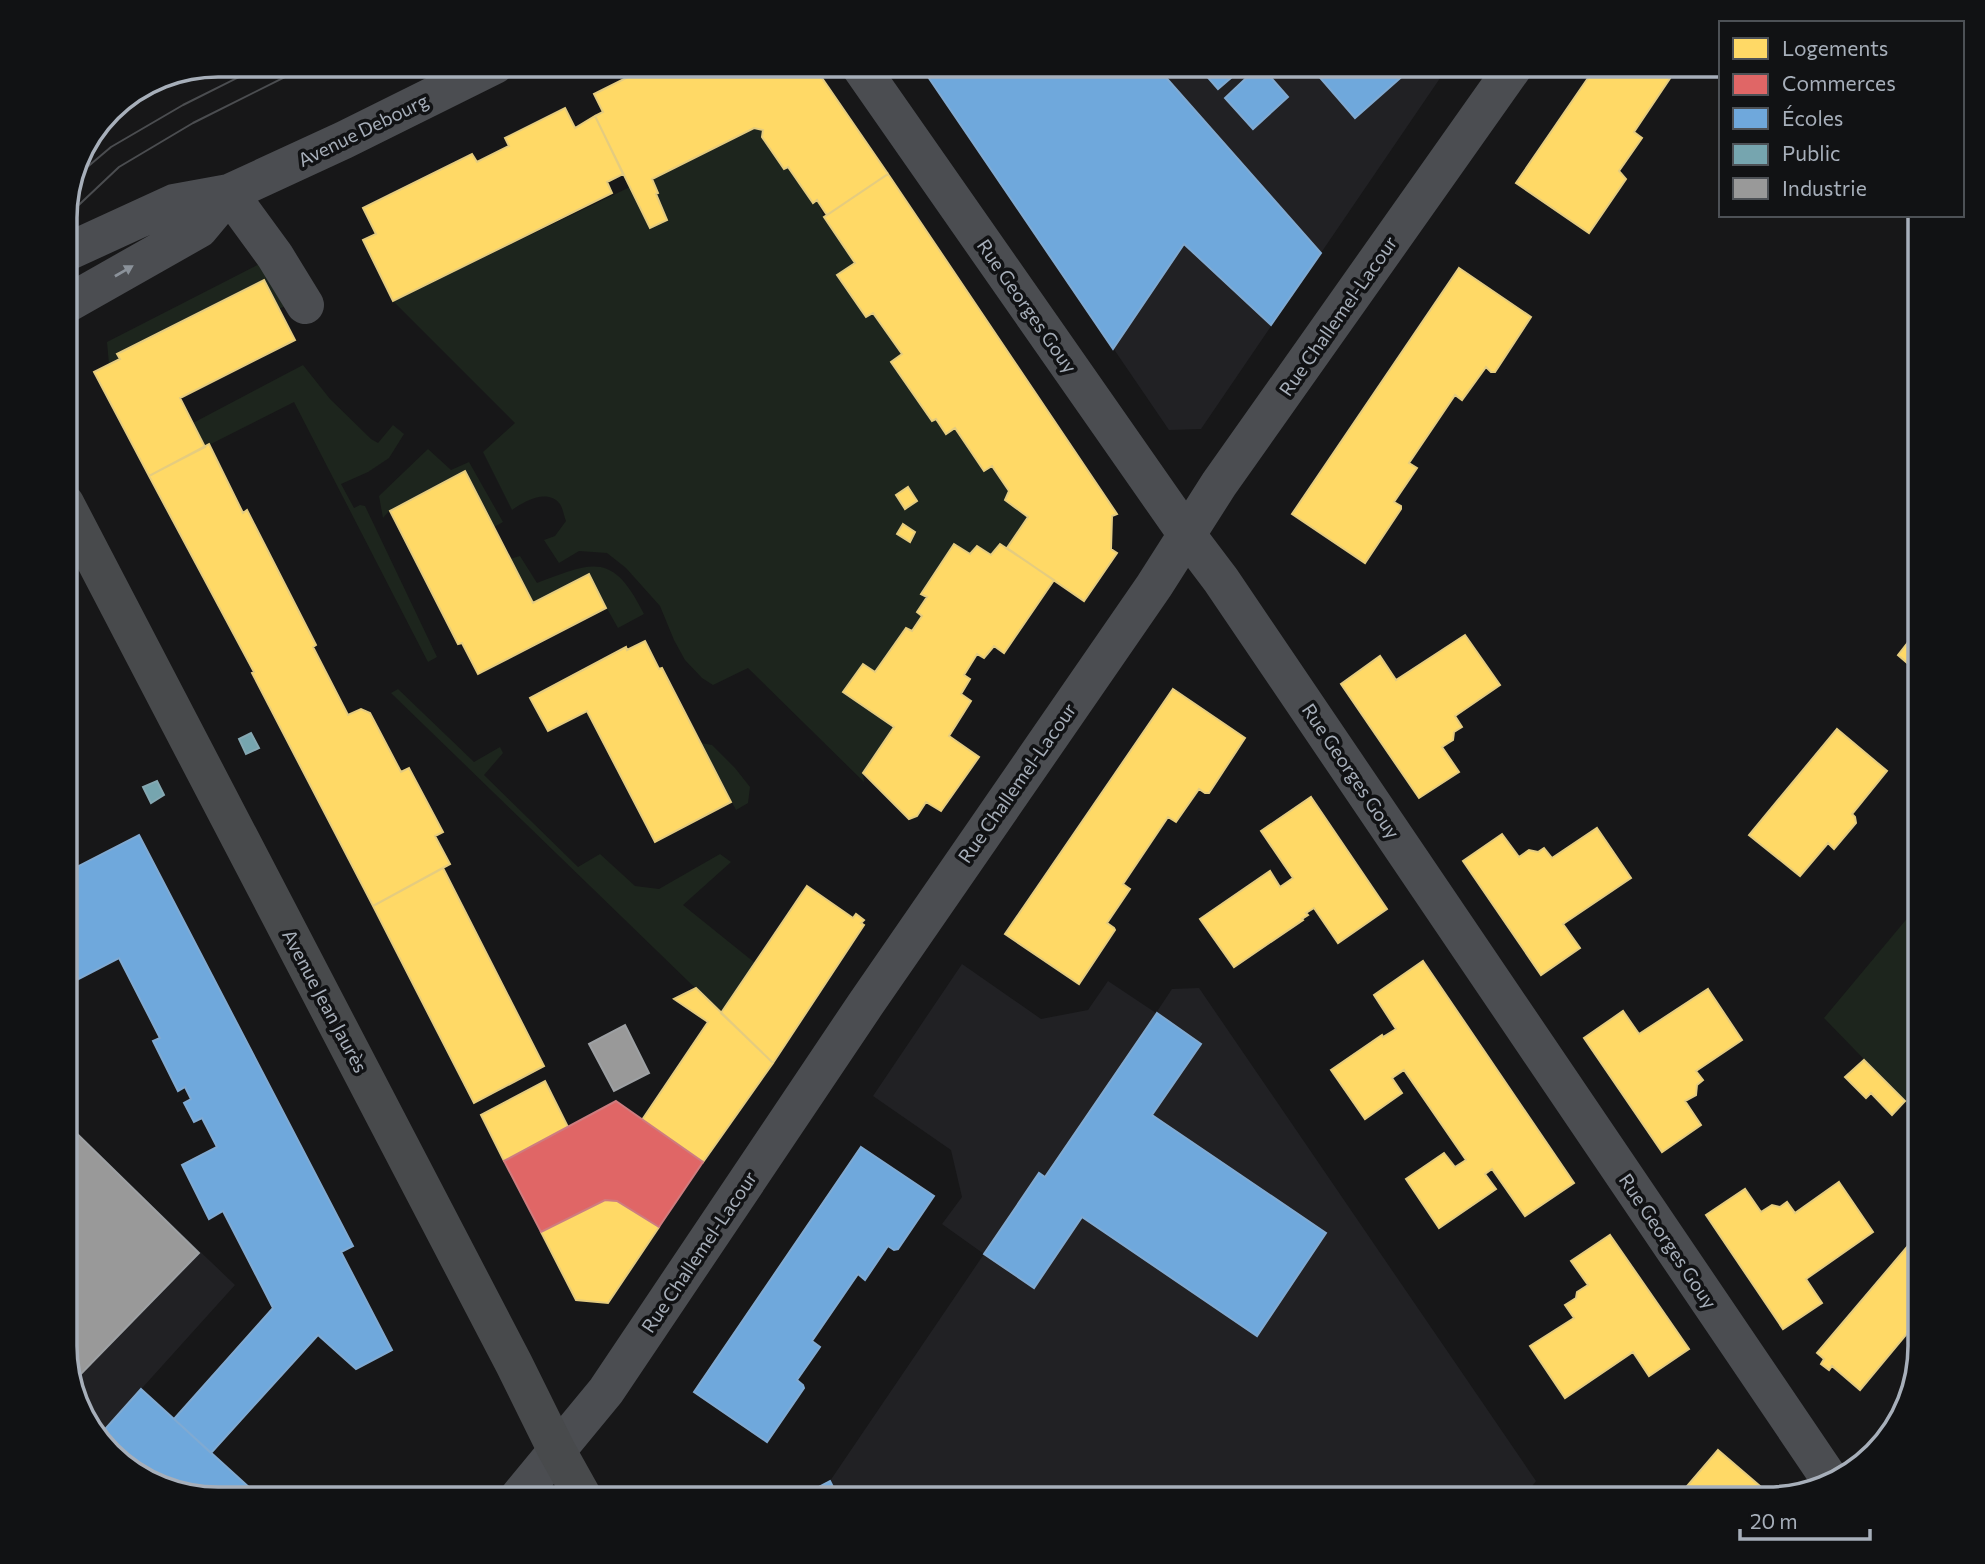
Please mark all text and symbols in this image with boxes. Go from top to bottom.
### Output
legend [1719,21,1964,217]
text: Logements [1782,35,1888,60]
text: Commerces [1782,70,1896,95]
street label: Avenue Debourg [294,88,432,171]
text: Écoles [1782,105,1843,130]
text: Public [1782,140,1840,165]
text: Industrie [1782,175,1867,200]
street label: Rue Challemel-Lacour [1274,231,1402,400]
street label: Rue Georges Gouy [973,234,1082,377]
one-way arrow [115,265,134,277]
street label: Rue Challemel-Lacour [953,698,1081,867]
street label: Rue Georges Gouy [1298,699,1405,843]
street label: Avenue Jean Jaurès [278,925,373,1076]
street label: Rue Challemel-Lacour [636,1166,761,1337]
street label: Rue Georges Gouy [1615,1169,1722,1313]
scale bar [1740,1498,1870,1542]
text: 20 m [1750,1508,1798,1533]

